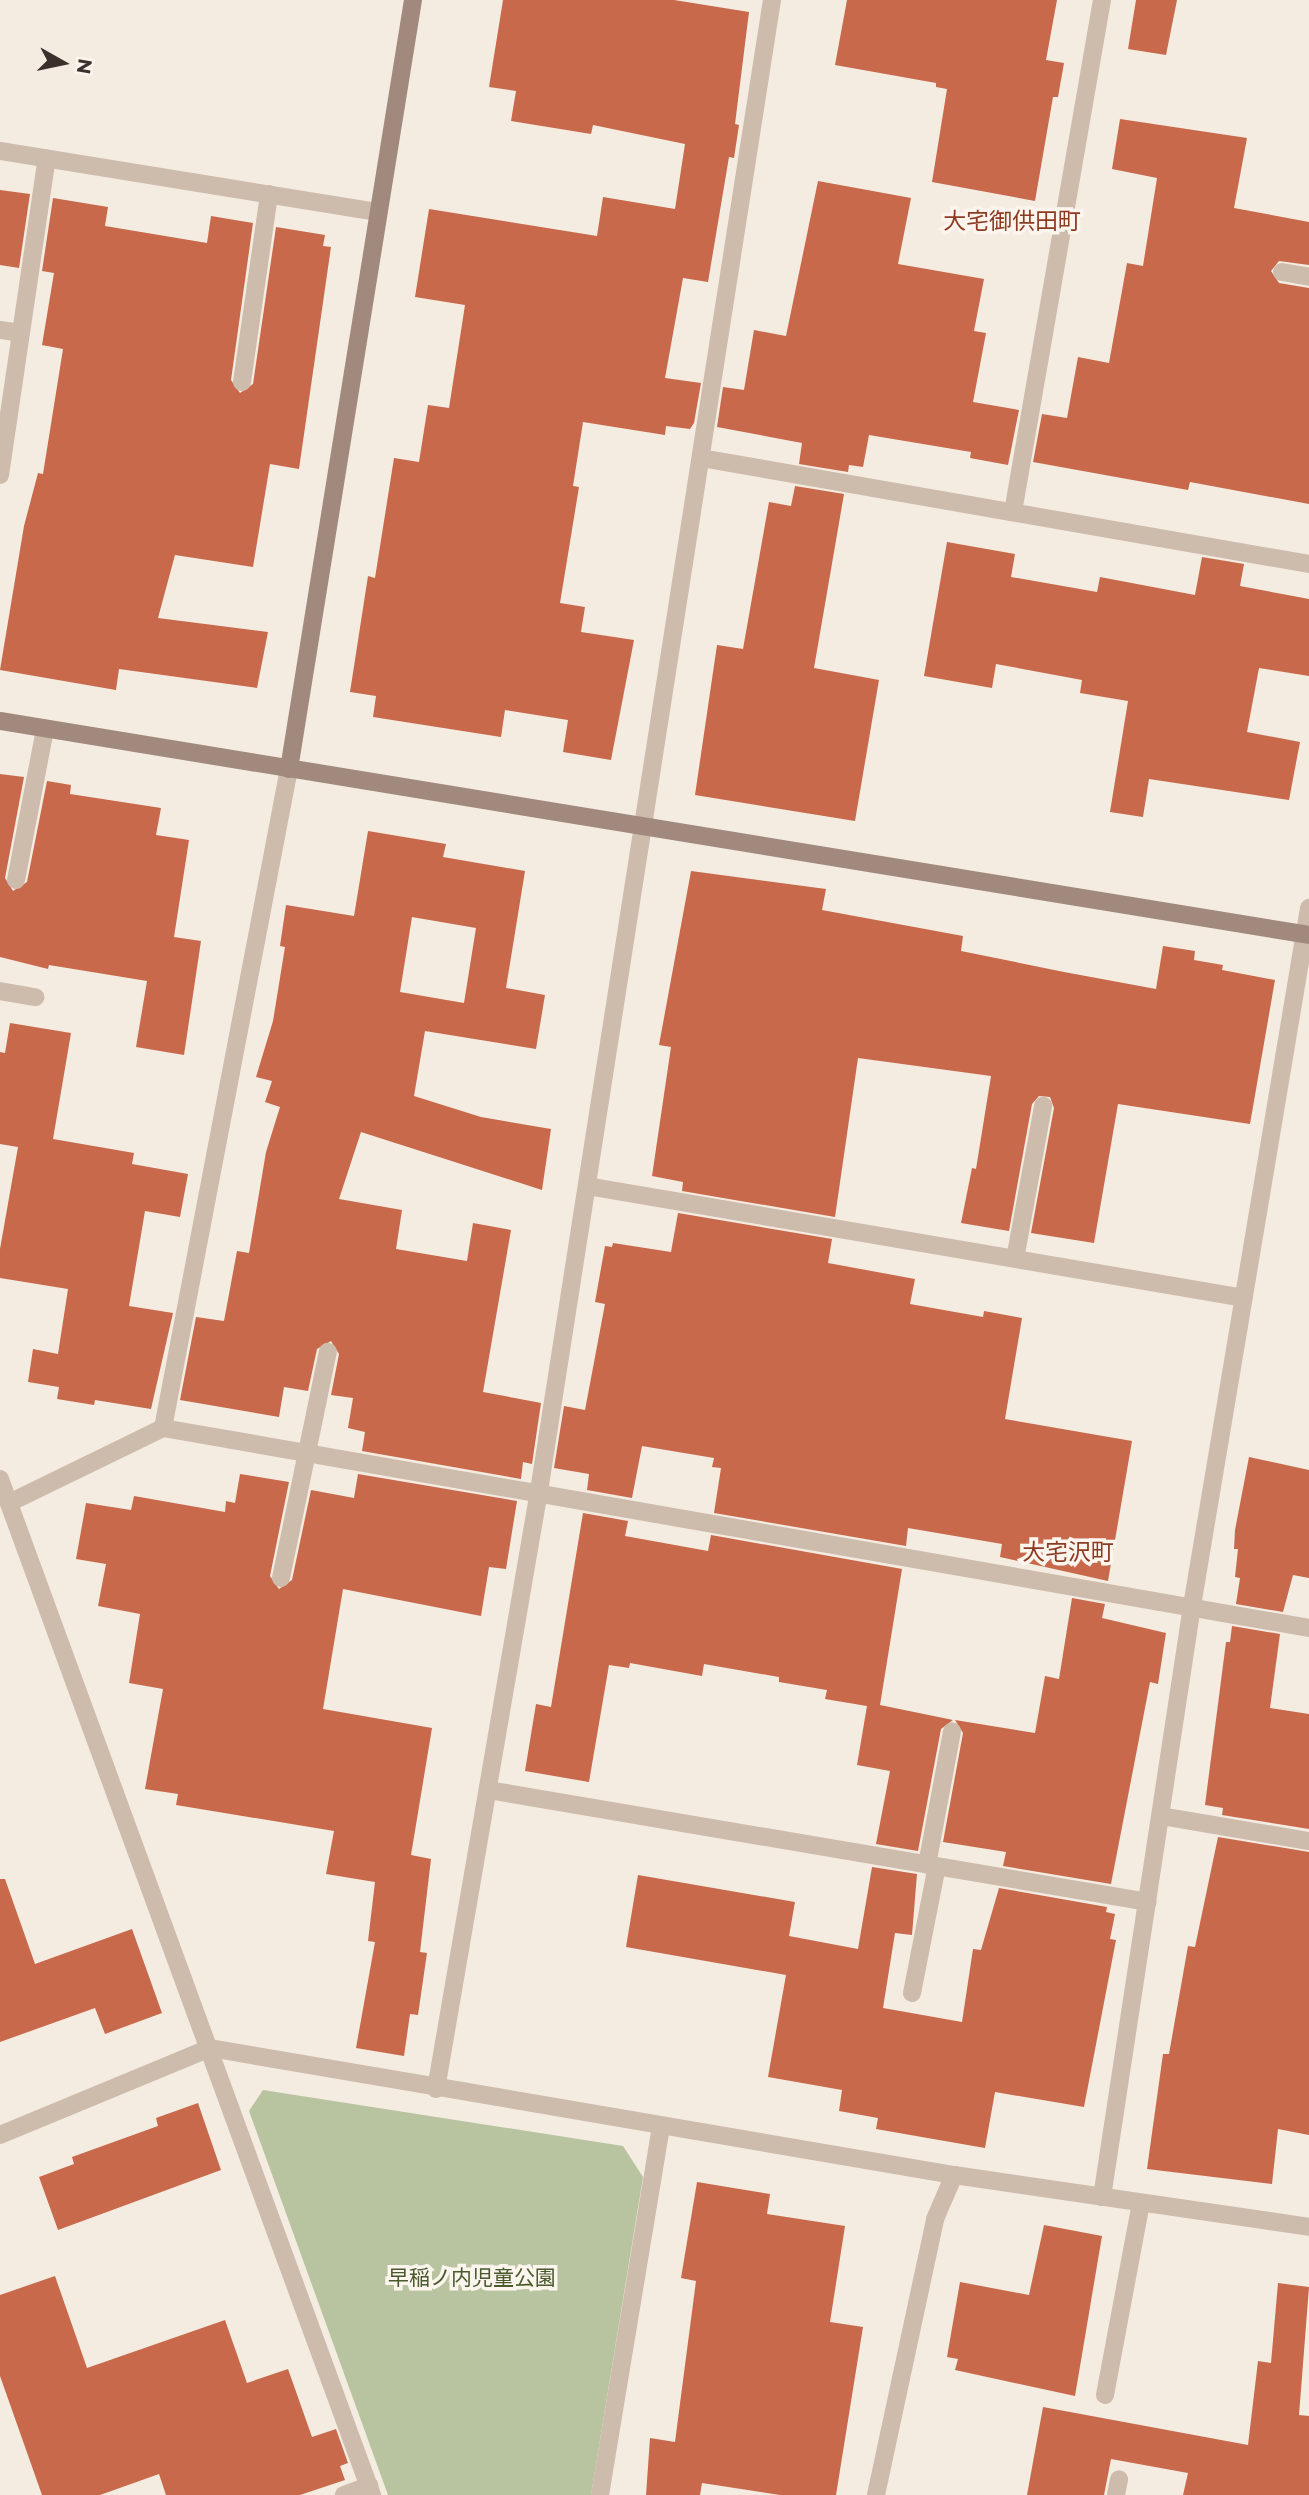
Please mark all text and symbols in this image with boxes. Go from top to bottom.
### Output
north arrow [28,28,98,98]
text: N [72,57,97,76]
district label: 大宅御供田町 [943,207,1081,235]
district label: 大宅沢町 [1022,1538,1114,1566]
park label: 早稲ノ内児童公園 [388,2265,556,2291]

